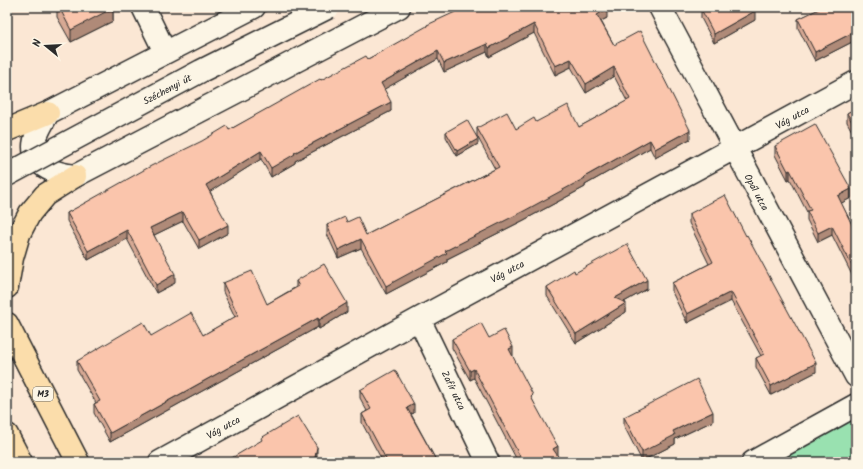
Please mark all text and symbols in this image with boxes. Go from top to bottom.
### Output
north arrow [26,26,66,66]
text: N [28,37,47,49]
street label: Széchenyi út [140,70,195,110]
street label: Vág utca [773,102,813,134]
street label: Opál utca [740,171,773,214]
street label: Vág utca [488,256,528,288]
street label: Zafír utca [437,368,470,413]
road number: M3 [33,387,53,401]
street label: Vág utca [204,412,244,444]

